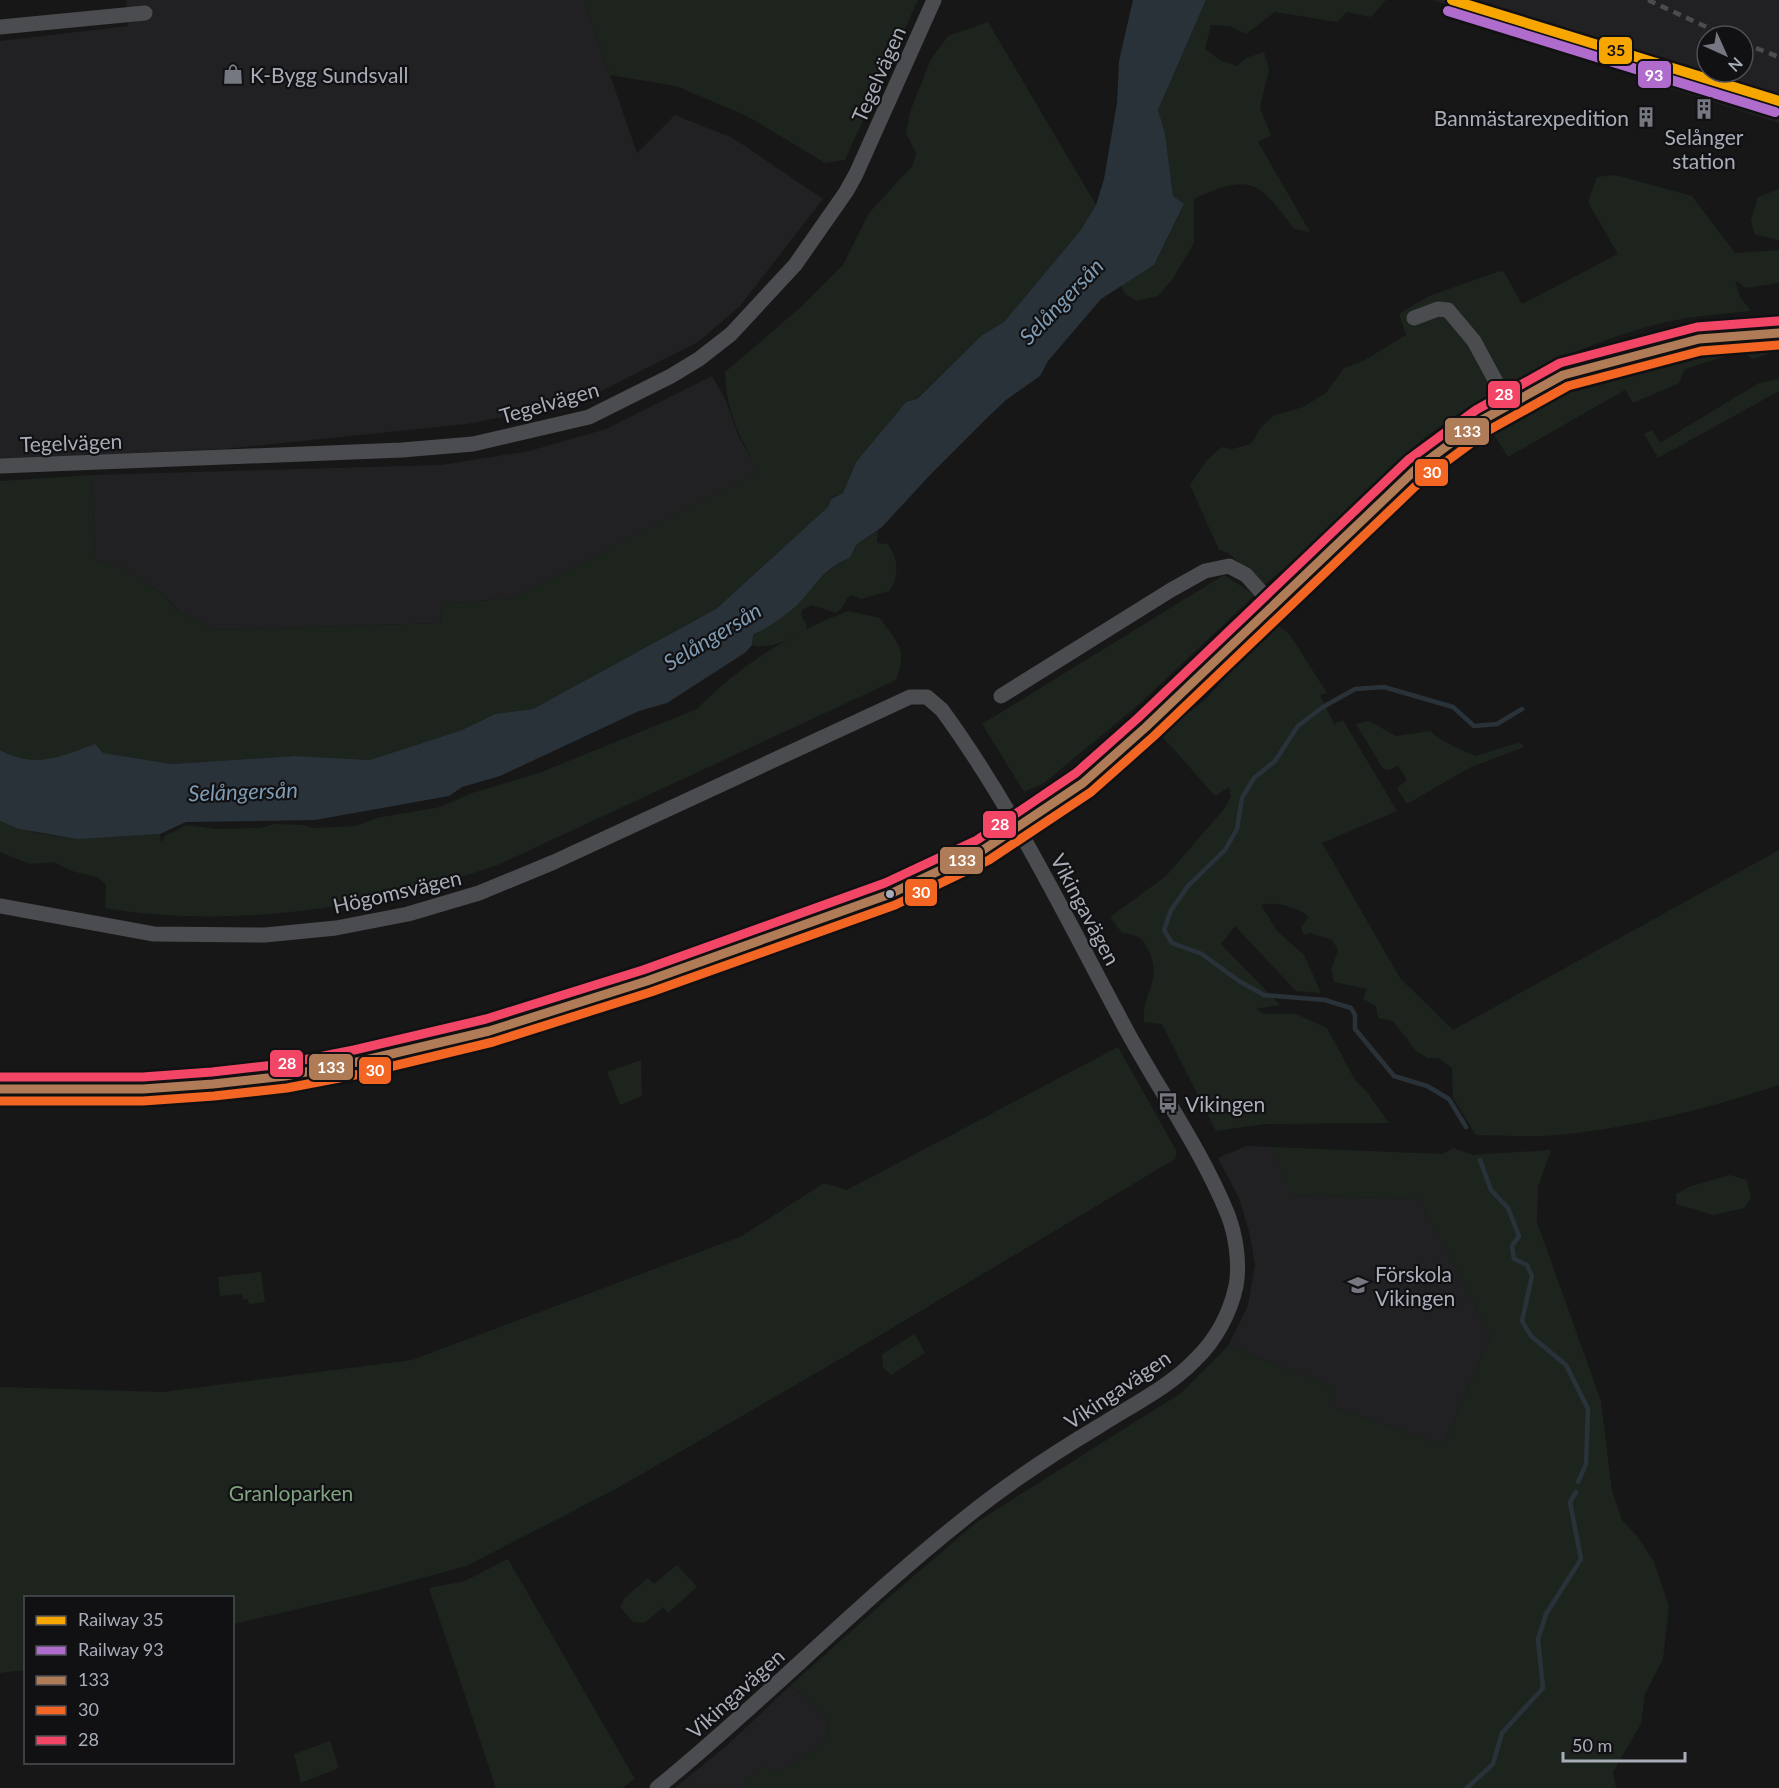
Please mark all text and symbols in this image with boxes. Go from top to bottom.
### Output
street label: Tegelvägen [846,22,910,126]
north arrow [1695,24,1755,84]
line badge: 35 [1598,36,1633,65]
text: 35 [1607,40,1625,59]
text: N [1725,54,1747,76]
line badge: 93 [1637,60,1672,89]
shop icon: K-Bygg Sundsvall [221,62,245,86]
place label: K-Bygg Sundsvall [250,62,408,87]
text: 93 [1645,65,1663,84]
building icon: Selånger station [1692,97,1716,121]
place label: Banmästarexpedition [1434,105,1629,130]
building icon: Banmästarexpedition [1634,105,1658,129]
place label: Selånger station [1664,124,1744,173]
water label: Selångersån [1013,252,1109,350]
street label: Tegelvägen [496,376,602,428]
line badge: 28 [1487,380,1521,409]
text: 28 [1495,384,1513,403]
line badge: 133 [1444,417,1490,446]
text: 133 [1453,421,1481,440]
street label: Tegelvägen [19,428,123,456]
line badge: 30 [1414,458,1449,487]
text: 30 [1423,462,1441,481]
water label: Selångersån [658,596,766,676]
water label: Selångersån [188,776,298,806]
line badge: 28 [982,810,1017,839]
text: 28 [991,814,1009,833]
line badge: 133 [939,846,984,875]
street label: Vikingavägen [1046,849,1126,969]
text: 133 [948,850,976,869]
street label: Högomsvägen [330,864,464,918]
line badge: 30 [904,878,938,907]
text: 30 [912,882,930,901]
unlabelled marker [884,888,896,900]
line badge: 28 [269,1049,304,1078]
text: 28 [278,1053,296,1072]
line badge: 133 [308,1053,354,1081]
line badge: 30 [358,1056,392,1085]
text: 133 [317,1057,345,1076]
text: 30 [366,1060,384,1079]
bus stop icon: Vikingen [1156,1091,1180,1115]
place label: Vikingen [1185,1091,1265,1116]
place label: Förskola Vikingen [1375,1261,1455,1310]
school or university icon: Förskola Vikingen [1346,1273,1370,1297]
street label: Vikingavägen [1059,1344,1175,1434]
park label: Granloparken [229,1480,353,1505]
legend [24,1596,234,1764]
text: Railway 35 [78,1608,164,1630]
text: Railway 93 [78,1638,164,1660]
street label: Vikingavägen [681,1643,789,1743]
text: 133 [78,1668,109,1690]
text: 30 [78,1698,99,1720]
scale bar [1563,1725,1684,1763]
text: 28 [78,1728,99,1750]
text: 50 m [1572,1734,1612,1756]

